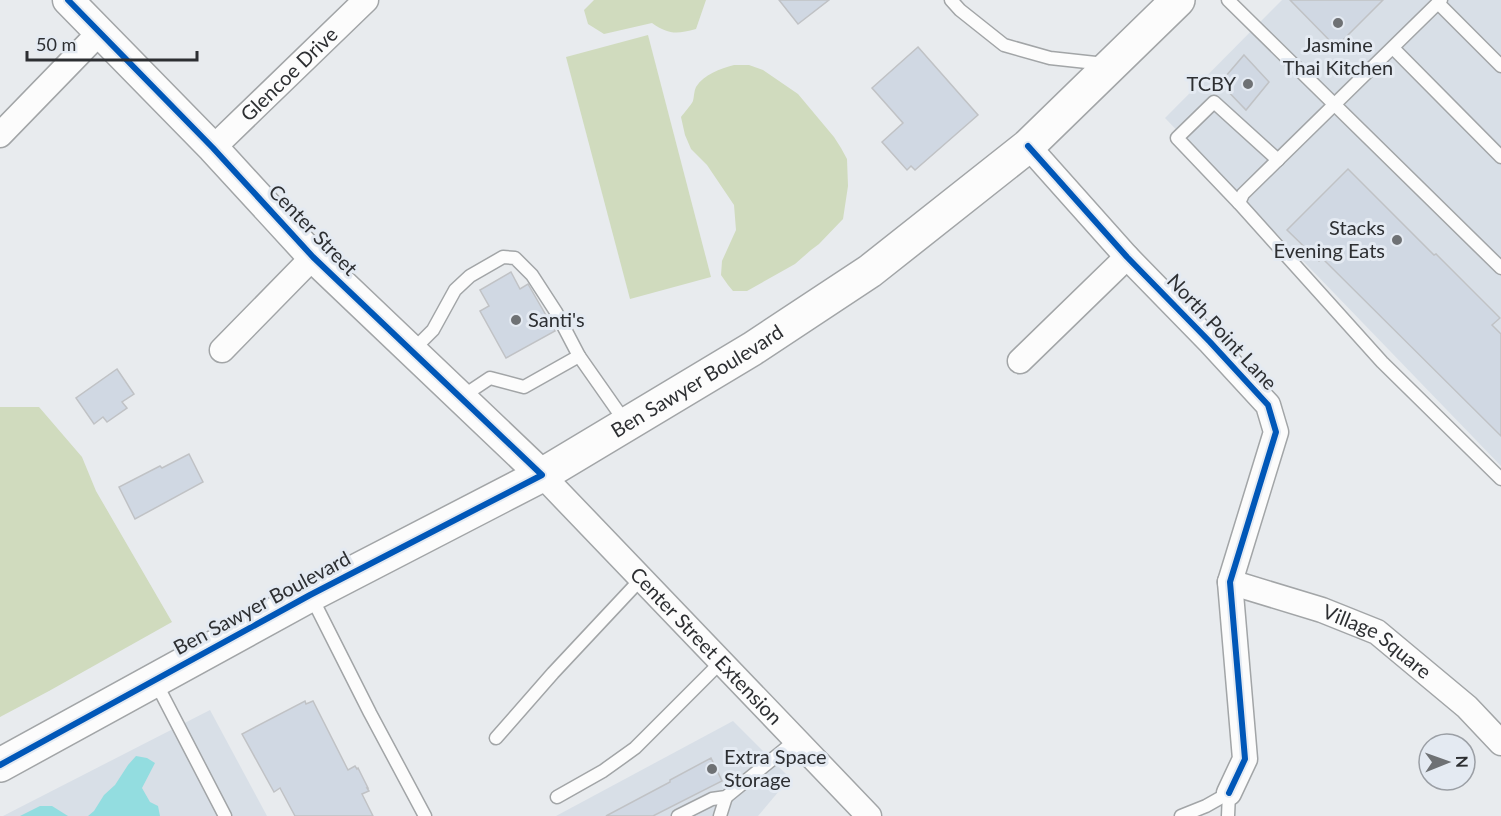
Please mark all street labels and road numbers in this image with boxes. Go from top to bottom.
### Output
street label: Glencoe Drive [235,21,342,126]
street label: Center Street [264,179,363,280]
street label: North Point Lane [1163,268,1283,394]
street label: Ben Sawyer Boulevard [606,319,787,442]
street label: Ben Sawyer Boulevard [169,545,354,659]
street label: Center Street Extension [626,562,788,729]
street label: Village Square [1319,599,1437,683]

